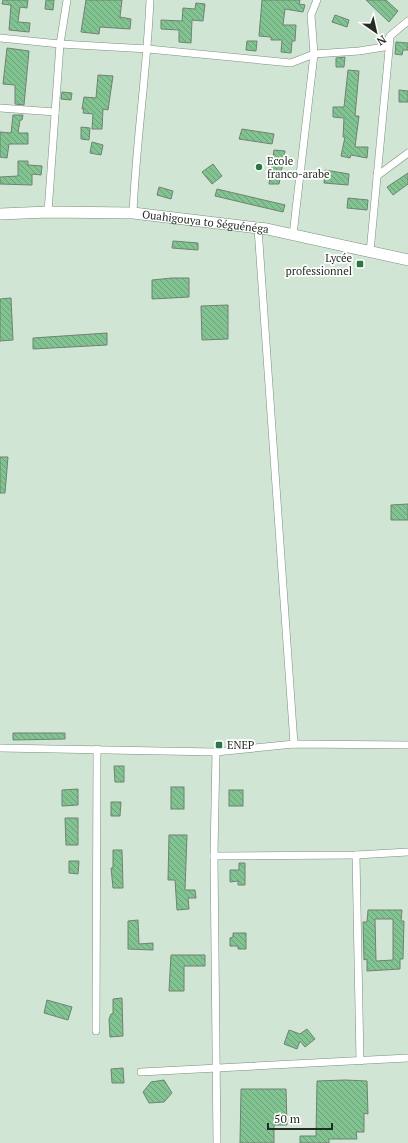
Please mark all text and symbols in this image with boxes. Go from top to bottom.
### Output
north arrow [356,12,396,52]
text: N [374,32,389,49]
place label: Ecole franco-arabe [267,154,330,181]
marker: Ecole franco-arabe [254,162,264,172]
street label: Ouahigouya to Séguénéga [141,207,270,236]
place label: Lycée professionnel [286,251,352,278]
marker: Lycée professionnel [355,259,365,269]
place label: ENEP [227,738,255,752]
marker: ENEP [214,740,224,750]
scale bar [268,1105,332,1131]
text: 50 m [274,1111,301,1126]

